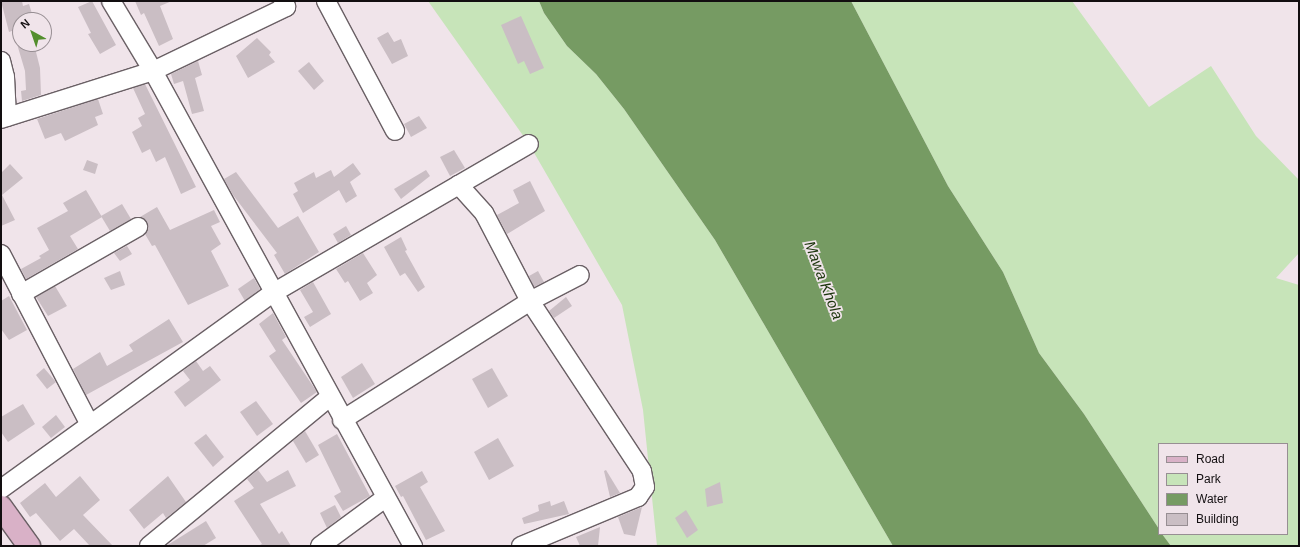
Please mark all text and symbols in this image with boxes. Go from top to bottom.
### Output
north arrow [12,12,52,52]
text: N [18,16,32,31]
water label: Mawa Khola [801,238,847,322]
legend [1158,443,1288,535]
text: Road [1196,452,1225,466]
text: Park [1196,472,1221,486]
text: Water [1196,492,1228,506]
text: Building [1196,512,1239,526]

